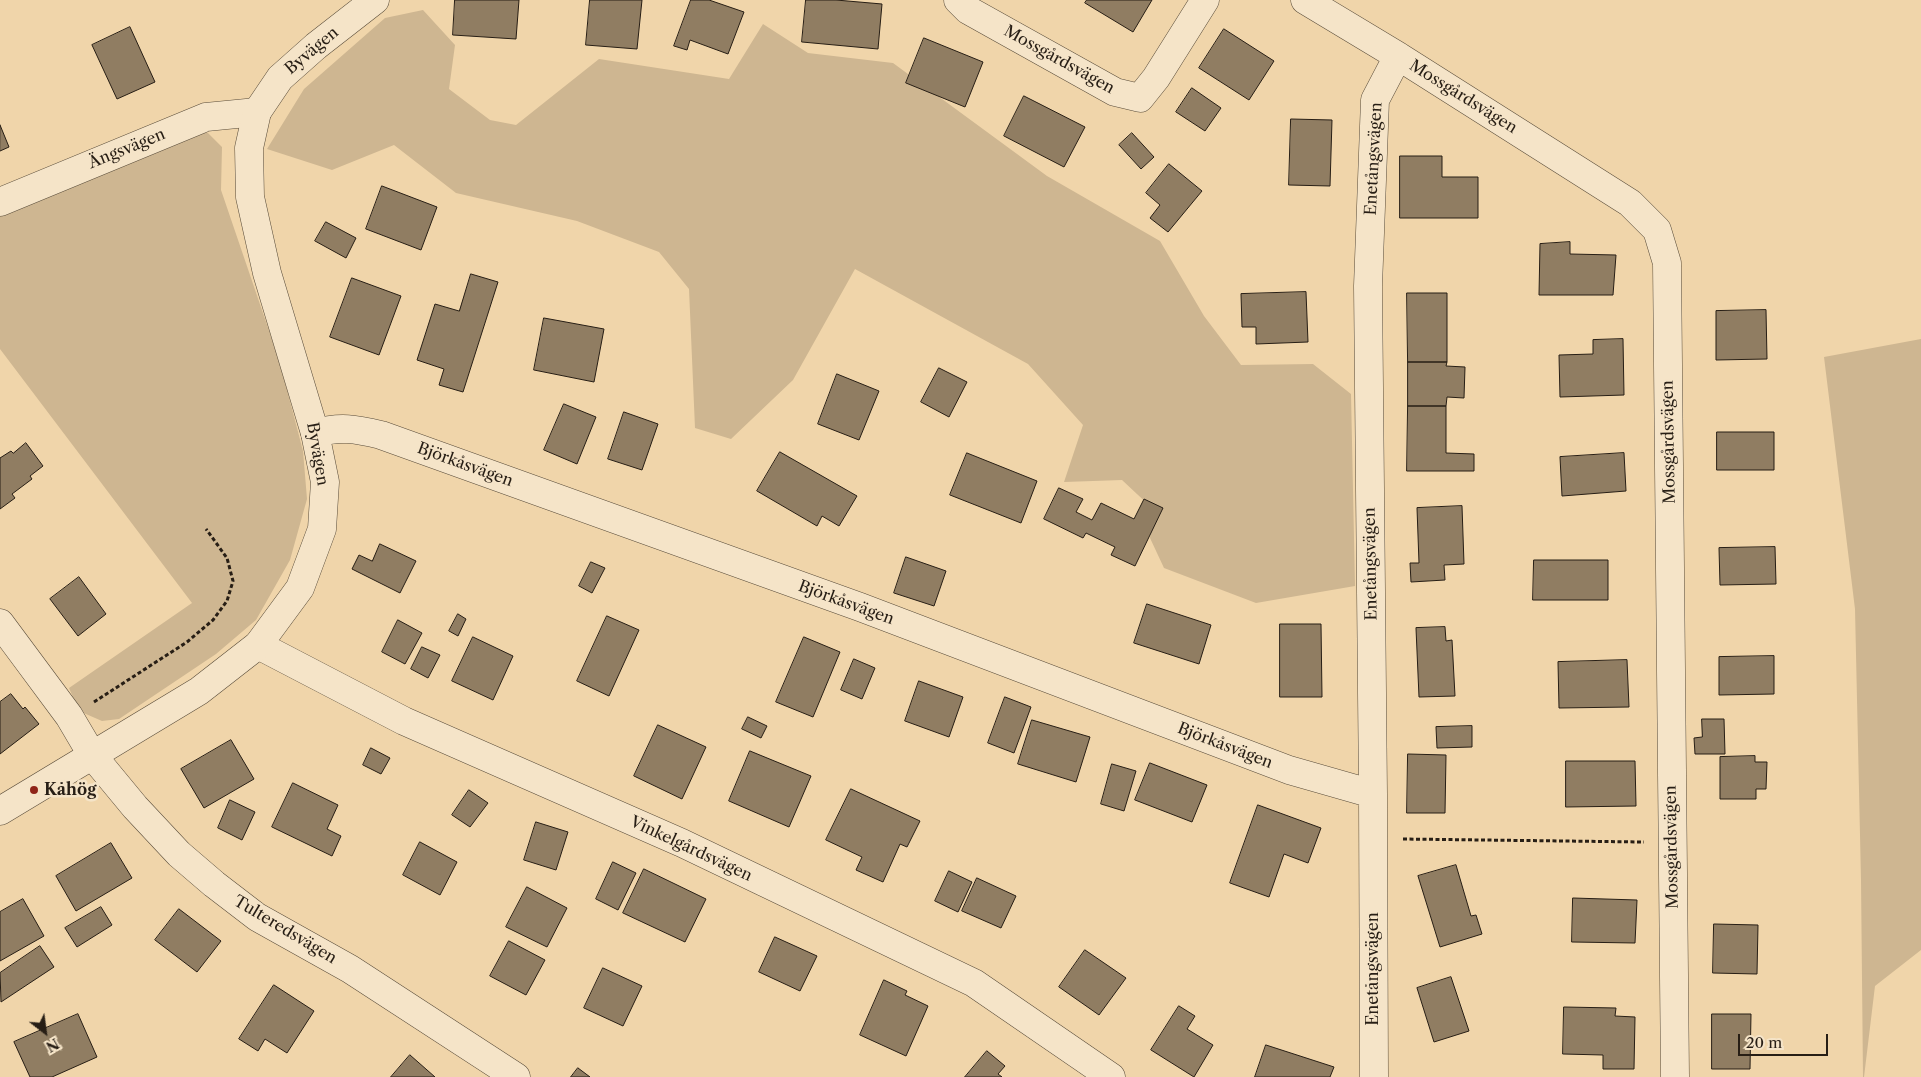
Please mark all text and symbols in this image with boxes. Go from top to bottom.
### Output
street label: Mossgårdsvägen [1000,22,1118,98]
street label: Byvägen [281,23,343,79]
street label: Mossgårdsvägen [1406,56,1520,138]
street label: Enetångsvägen [1361,102,1387,216]
street label: Ängsvägen [86,125,168,173]
street label: Mossgårdsvägen [1658,380,1680,504]
street label: Byvägen [302,421,332,487]
street label: Björkåsvägen [415,439,515,491]
street label: Enetångsvägen [1360,507,1382,621]
street label: Björkåsvägen [796,577,896,629]
street label: Björkåsvägen [1175,719,1275,773]
place label: Kåhög [44,780,96,800]
marker: Kåhög [28,784,40,796]
street label: Mossgårdsvägen [1661,785,1683,909]
street label: Vinkelgårdsvägen [627,812,755,886]
street label: Tulteredsvägen [230,892,340,968]
street label: Enetångsvägen [1363,912,1383,1026]
north arrow [20,1007,70,1057]
scale bar [1741,1024,1831,1056]
text: 20 m [1746,1033,1782,1052]
text: N [43,1034,62,1056]

